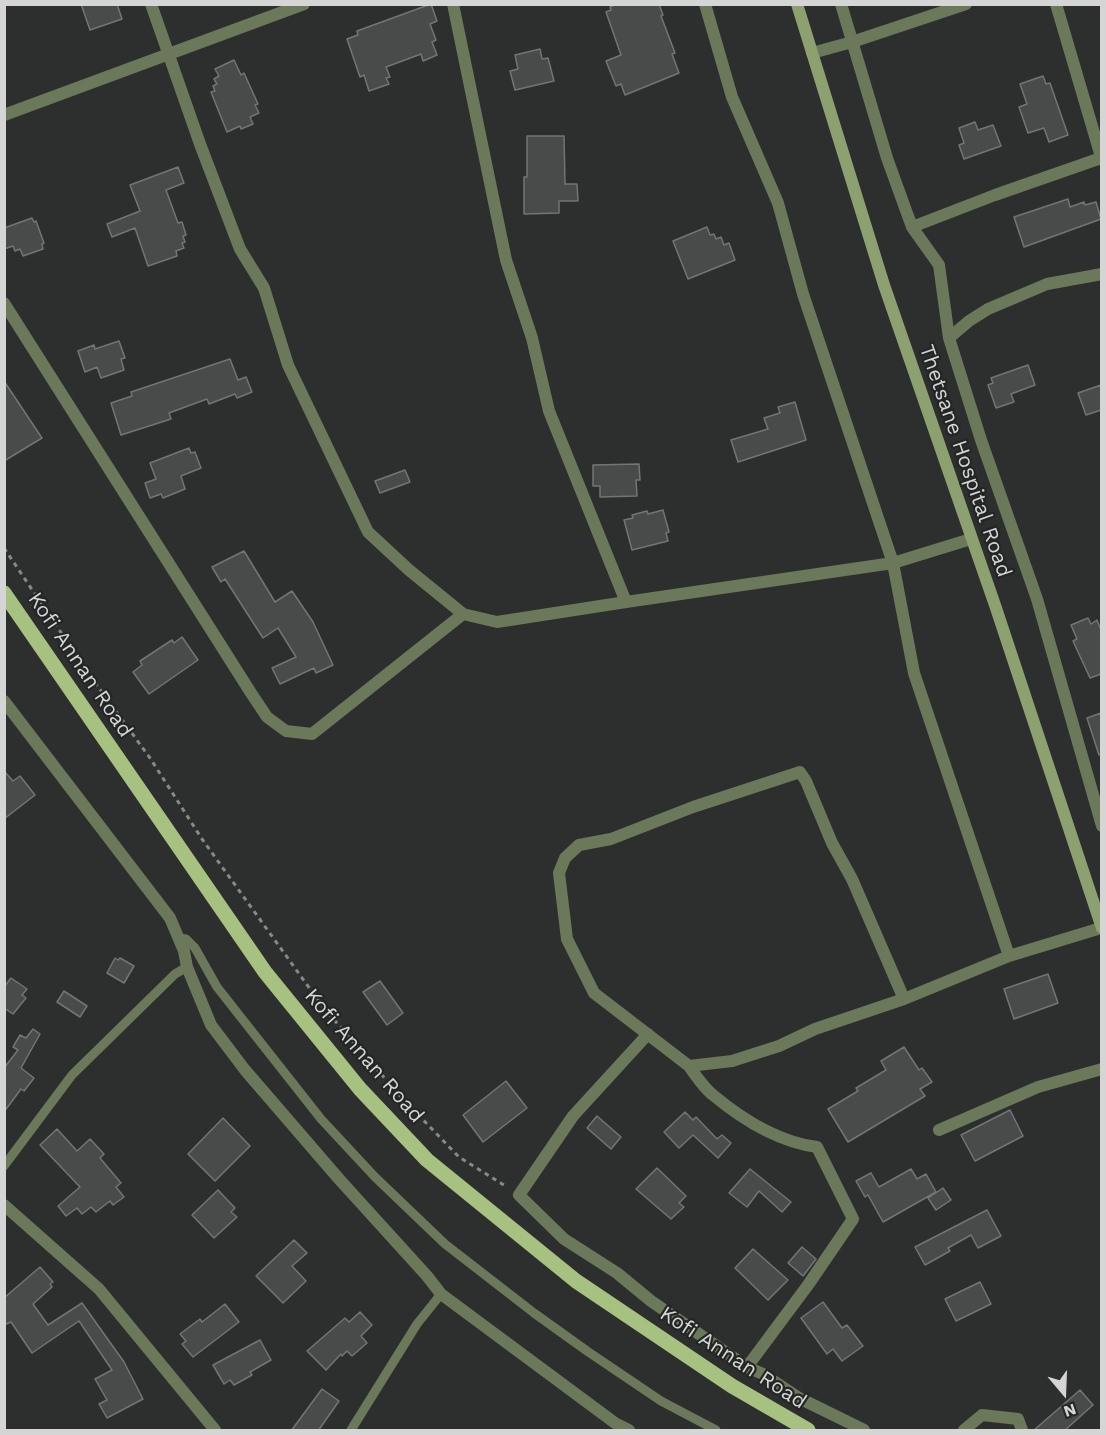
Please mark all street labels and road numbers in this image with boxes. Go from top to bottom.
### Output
street label: Thetsane Hospital Road [913,341,1017,581]
street label: Kofi Annan Road [22,588,138,742]
street label: Kofi Annan Road [299,984,429,1128]
street label: Kofi Annan Road [655,1301,811,1415]

